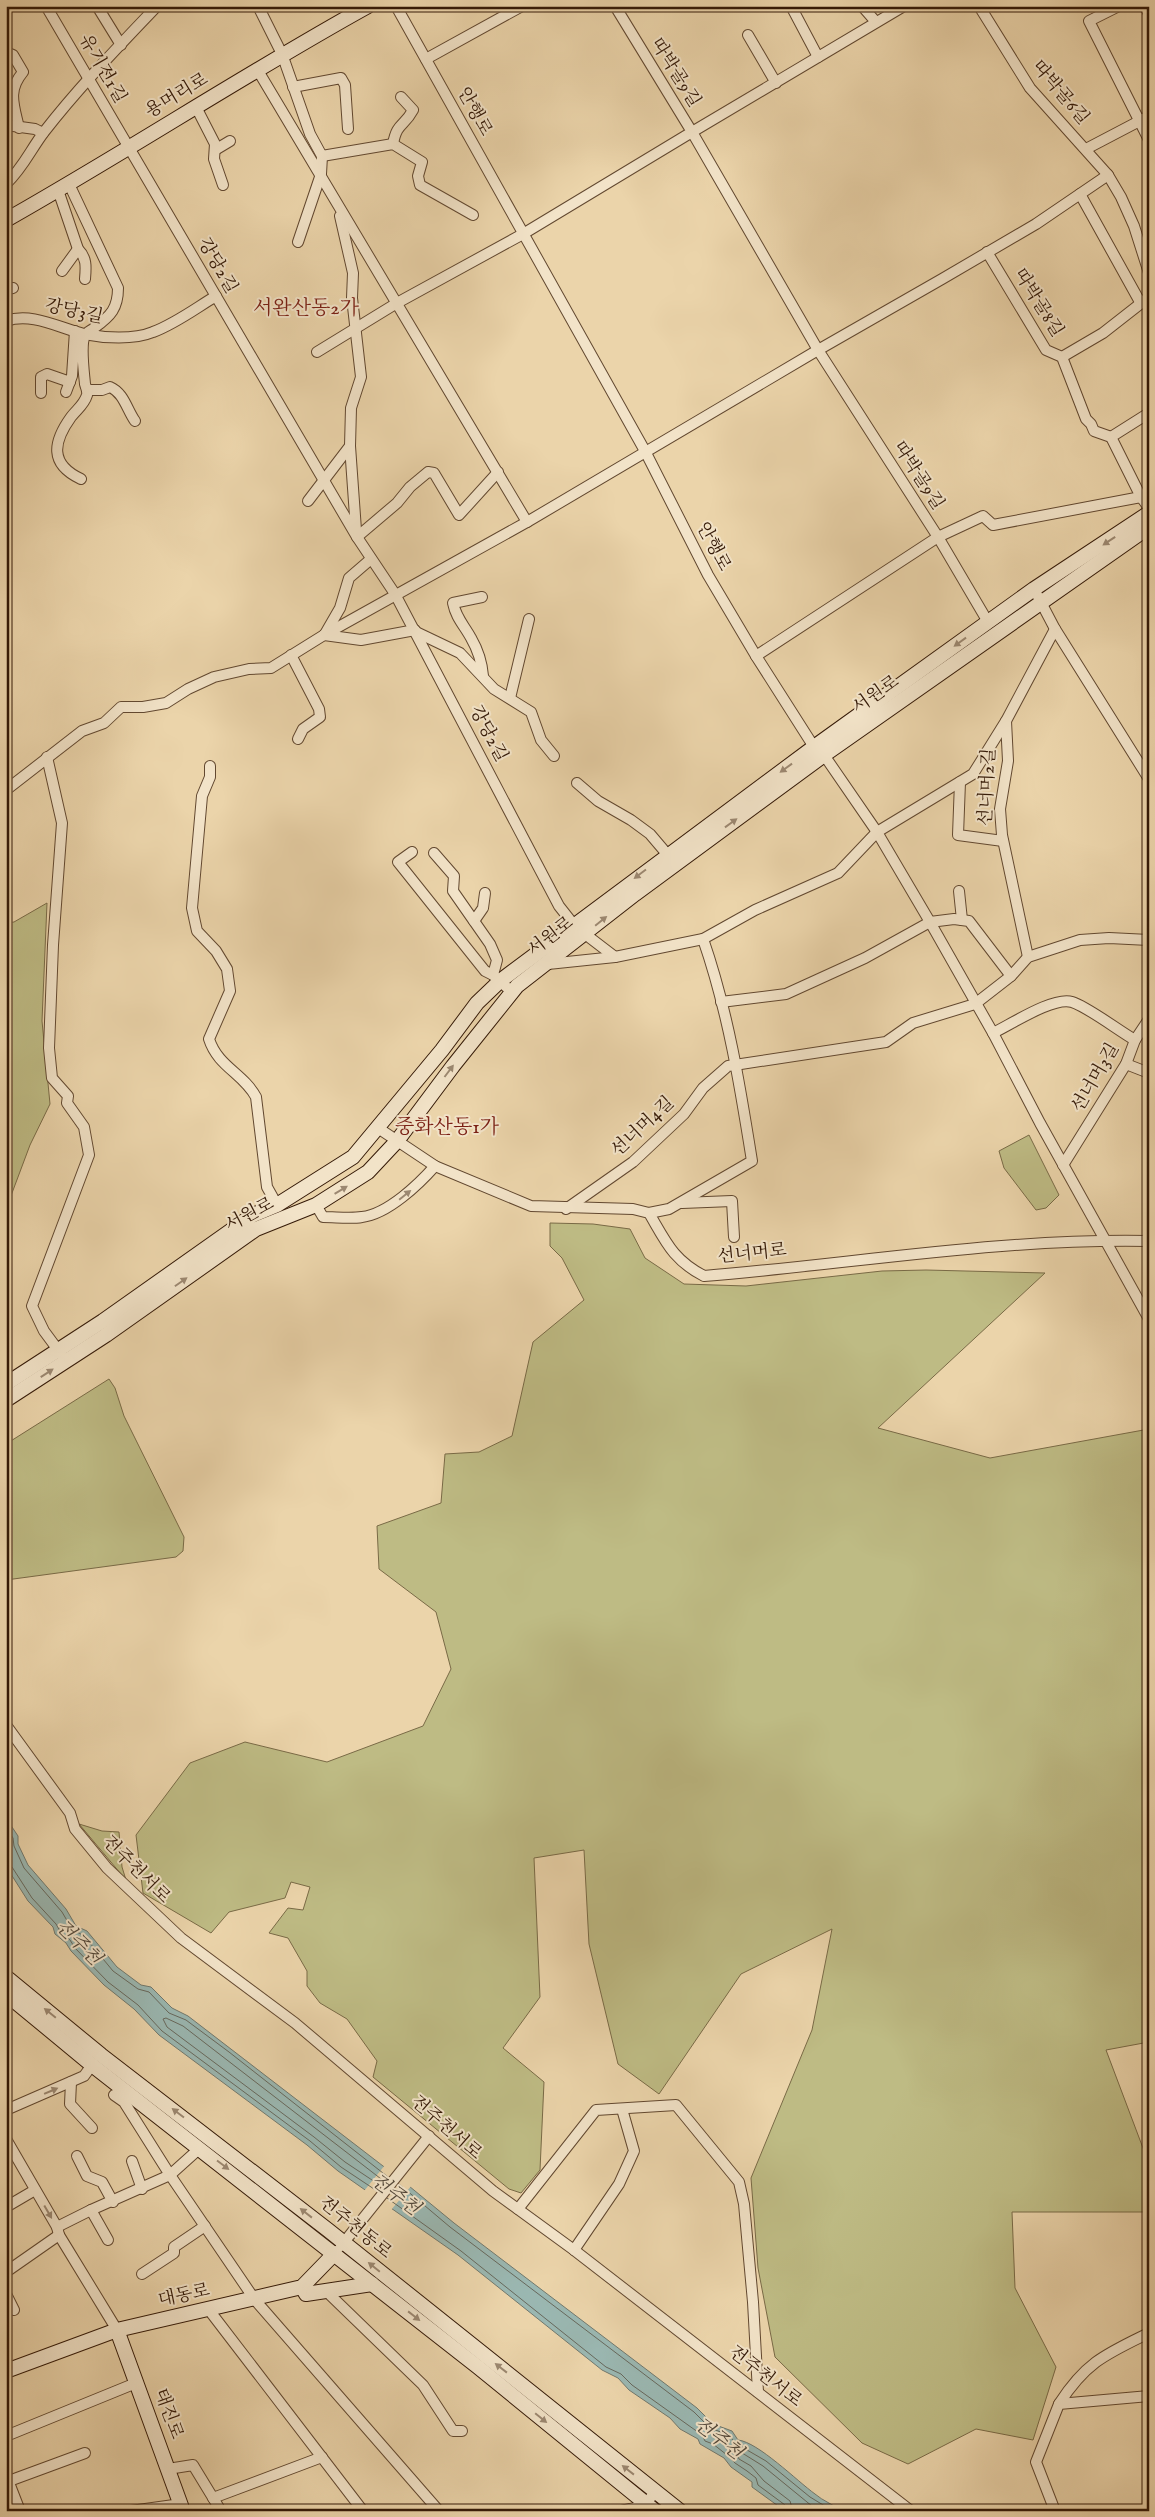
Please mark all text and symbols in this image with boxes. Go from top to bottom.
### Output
street label: 유기전1길 [73,30,131,108]
street label: 따박골9길 [645,34,705,112]
street label: 따박골6길 [1026,56,1094,130]
street label: 용머리로 [141,68,213,124]
street label: 안행로 [451,84,497,140]
street label: 강당2길 [192,234,242,298]
street label: 따박골8길 [1008,264,1068,342]
street label: 강당3길 [43,295,105,329]
district label: 서완산동2가 [253,296,360,321]
street label: 따박골9길 [887,437,949,515]
street label: 안행로 [691,519,735,575]
one-way arrow [1102,536,1116,546]
one-way arrow [954,637,967,648]
street label: 서원로 [848,671,904,719]
street label: 강당2길 [464,702,512,766]
street label: 선너머2길 [974,747,1002,827]
one-way arrow [779,763,792,773]
one-way arrow [724,818,738,828]
one-way arrow [634,869,647,880]
street label: 서원로 [523,912,579,962]
one-way arrow [594,916,607,927]
street label: 선너머3길 [1067,1039,1125,1117]
one-way arrow [444,1064,454,1078]
street label: 선너머4길 [606,1092,680,1162]
district label: 중화산동1가 [395,1115,500,1140]
one-way arrow [335,1186,348,1195]
one-way arrow [398,1190,411,1201]
street label: 서원로 [222,1193,278,1237]
street label: 선너머로 [716,1239,788,1269]
one-way arrow [174,1277,188,1287]
one-way arrow [41,1369,54,1378]
street label: 전주천서로 [97,1831,175,1909]
water label: 전주천 [50,1915,107,1972]
one-way arrow [43,2008,56,2019]
one-way arrow [44,2087,59,2095]
street label: 전주천서로 [406,2091,486,2165]
one-way arrow [172,2108,185,2119]
one-way arrow [216,2160,229,2171]
water label: 전주천 [366,2169,426,2222]
street label: 전주천동로 [314,2192,396,2264]
one-way arrow [43,2205,52,2218]
one-way arrow [300,2207,313,2218]
one-way arrow [368,2261,381,2272]
street label: 대동로 [156,2279,212,2313]
one-way arrow [407,2311,420,2322]
street label: 전주천서로 [724,2341,806,2413]
one-way arrow [495,2363,508,2374]
street label: 태진로 [148,2386,188,2442]
one-way arrow [534,2412,547,2423]
water label: 전주천 [689,2413,748,2466]
one-way arrow [621,2465,634,2475]

